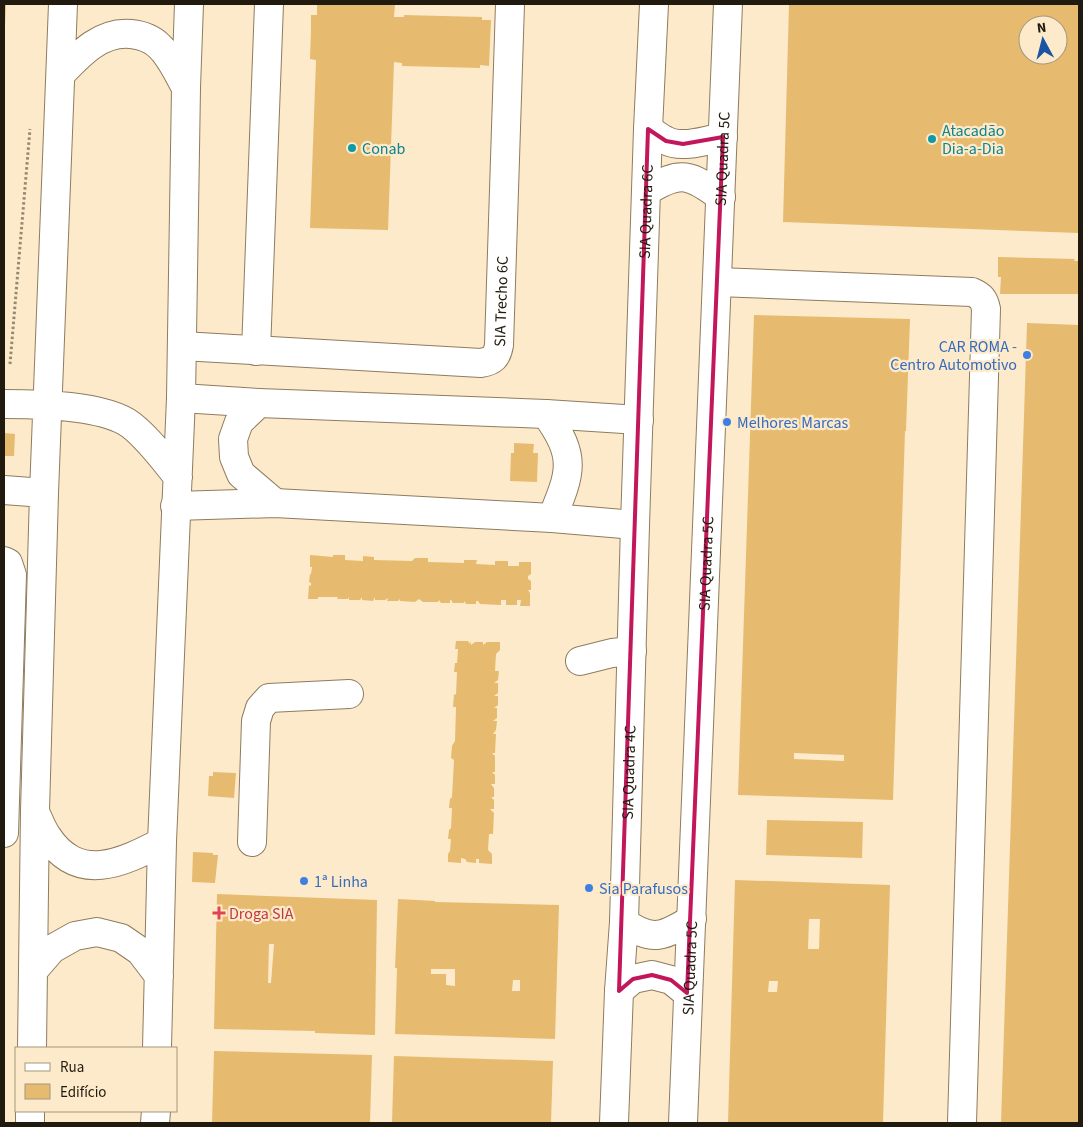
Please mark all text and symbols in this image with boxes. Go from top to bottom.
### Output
north arrow [1018,15,1068,65]
text: N [1036,18,1047,39]
street label: SIA Quadra 5C [710,111,736,206]
place label: Atacadão Dia-a-Dia [942,120,1004,160]
marker: Atacadão Dia-a-Dia [926,133,938,145]
place label: Conab [362,138,406,160]
marker: Conab [346,142,358,154]
street label: SIA Quadra 6C [634,164,659,259]
street label: SIA Trecho 6C [489,256,514,347]
place label: CAR ROMA - Centro Automotivo [890,336,1017,376]
marker: CAR ROMA - Centro Automotivo [1021,349,1033,361]
place label: Melhores Marcas [737,412,849,434]
marker: Melhores Marcas [721,416,733,428]
street label: SIA Quadra 5C [694,516,719,611]
street label: SIA Quadra 4C [617,725,641,820]
place label: 1ª Linha [314,871,368,893]
marker: 1ª Linha [298,875,310,887]
place label: Sia Parafusos [599,878,688,900]
marker: Sia Parafusos [583,882,595,894]
place label: Droga SIA [229,903,294,925]
marker: Droga SIA [213,907,225,919]
street label: SIA Quadra 5C [677,920,703,1016]
legend [15,1047,178,1112]
text: Rua [60,1057,84,1078]
text: Edifício [60,1082,107,1103]

